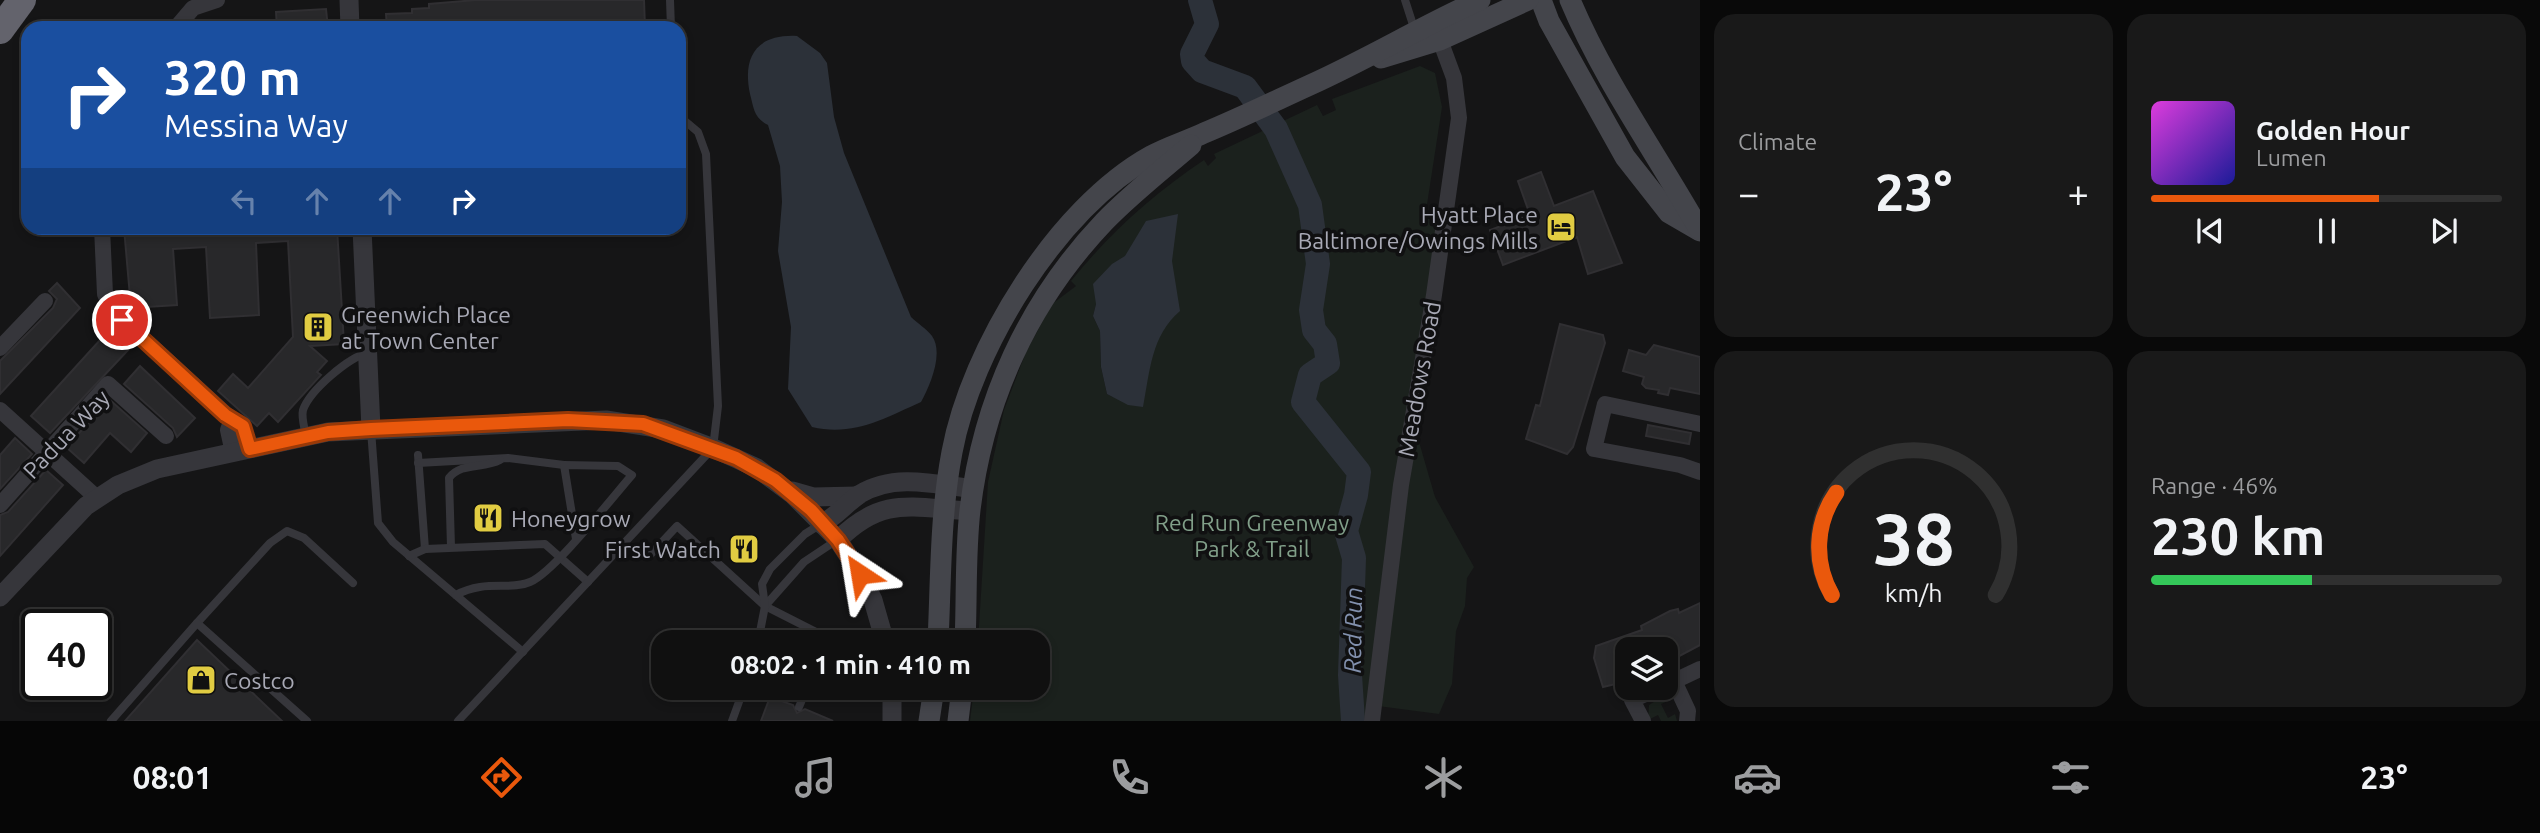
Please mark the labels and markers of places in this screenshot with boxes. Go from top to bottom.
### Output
place label: Hyatt Place Baltimore/Owings Mills [1298,202,1538,253]
hotel icon: Hyatt Place Baltimore/Owings Mills [1544,210,1578,244]
pin [92,290,152,350]
place label: Greenwich Place at Town Center [341,302,511,353]
building icon: Greenwich Place at Town Center [301,310,335,344]
restaurant icon: Honeygrow [471,501,505,535]
place label: Honeygrow [511,506,631,531]
restaurant icon: First Watch [727,532,761,566]
place label: First Watch [605,537,721,562]
shop icon: Costco [184,663,218,697]
place label: Costco [224,668,295,693]

